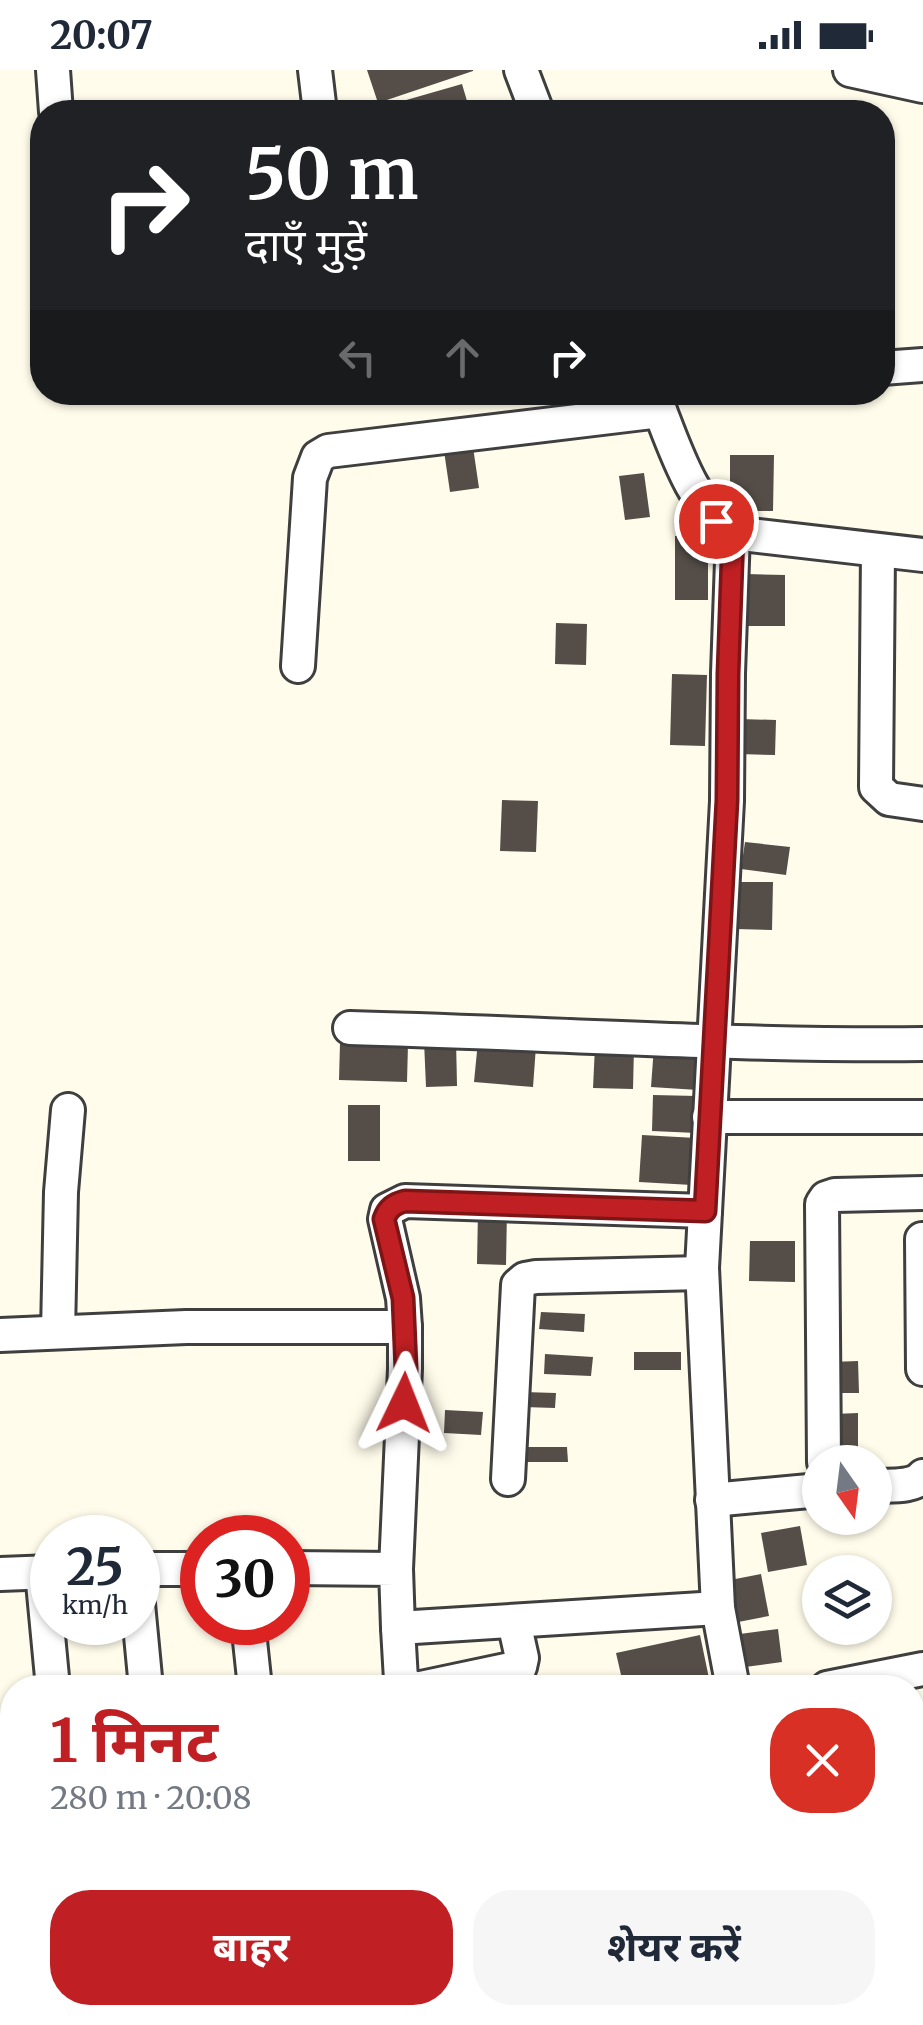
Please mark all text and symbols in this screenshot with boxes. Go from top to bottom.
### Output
text: 20:07 [50,12,153,59]
text: 50 m [245,130,418,218]
icon: right [80,140,210,270]
text: दाएँ मुड़ें [245,217,367,273]
icon: left [330,330,385,385]
icon: ahead [435,330,490,385]
icon: right [540,330,595,385]
pin [674,479,759,564]
icon: arrive [689,494,744,549]
position arrow [352,1351,456,1455]
north arrow [802,1445,892,1535]
map controls [802,1445,892,1645]
speed limit sign: 30 [180,1515,310,1645]
text: 25 [66,1536,124,1599]
button: layers [802,1555,892,1645]
text: km/h [62,1589,128,1621]
text: 1 मिनट [50,1703,218,1778]
button: close [770,1708,875,1813]
text: 280 m · 20:08 [50,1778,252,1818]
button: बाहर [50,1890,453,2005]
button: शेयर करें [473,1890,875,2005]

